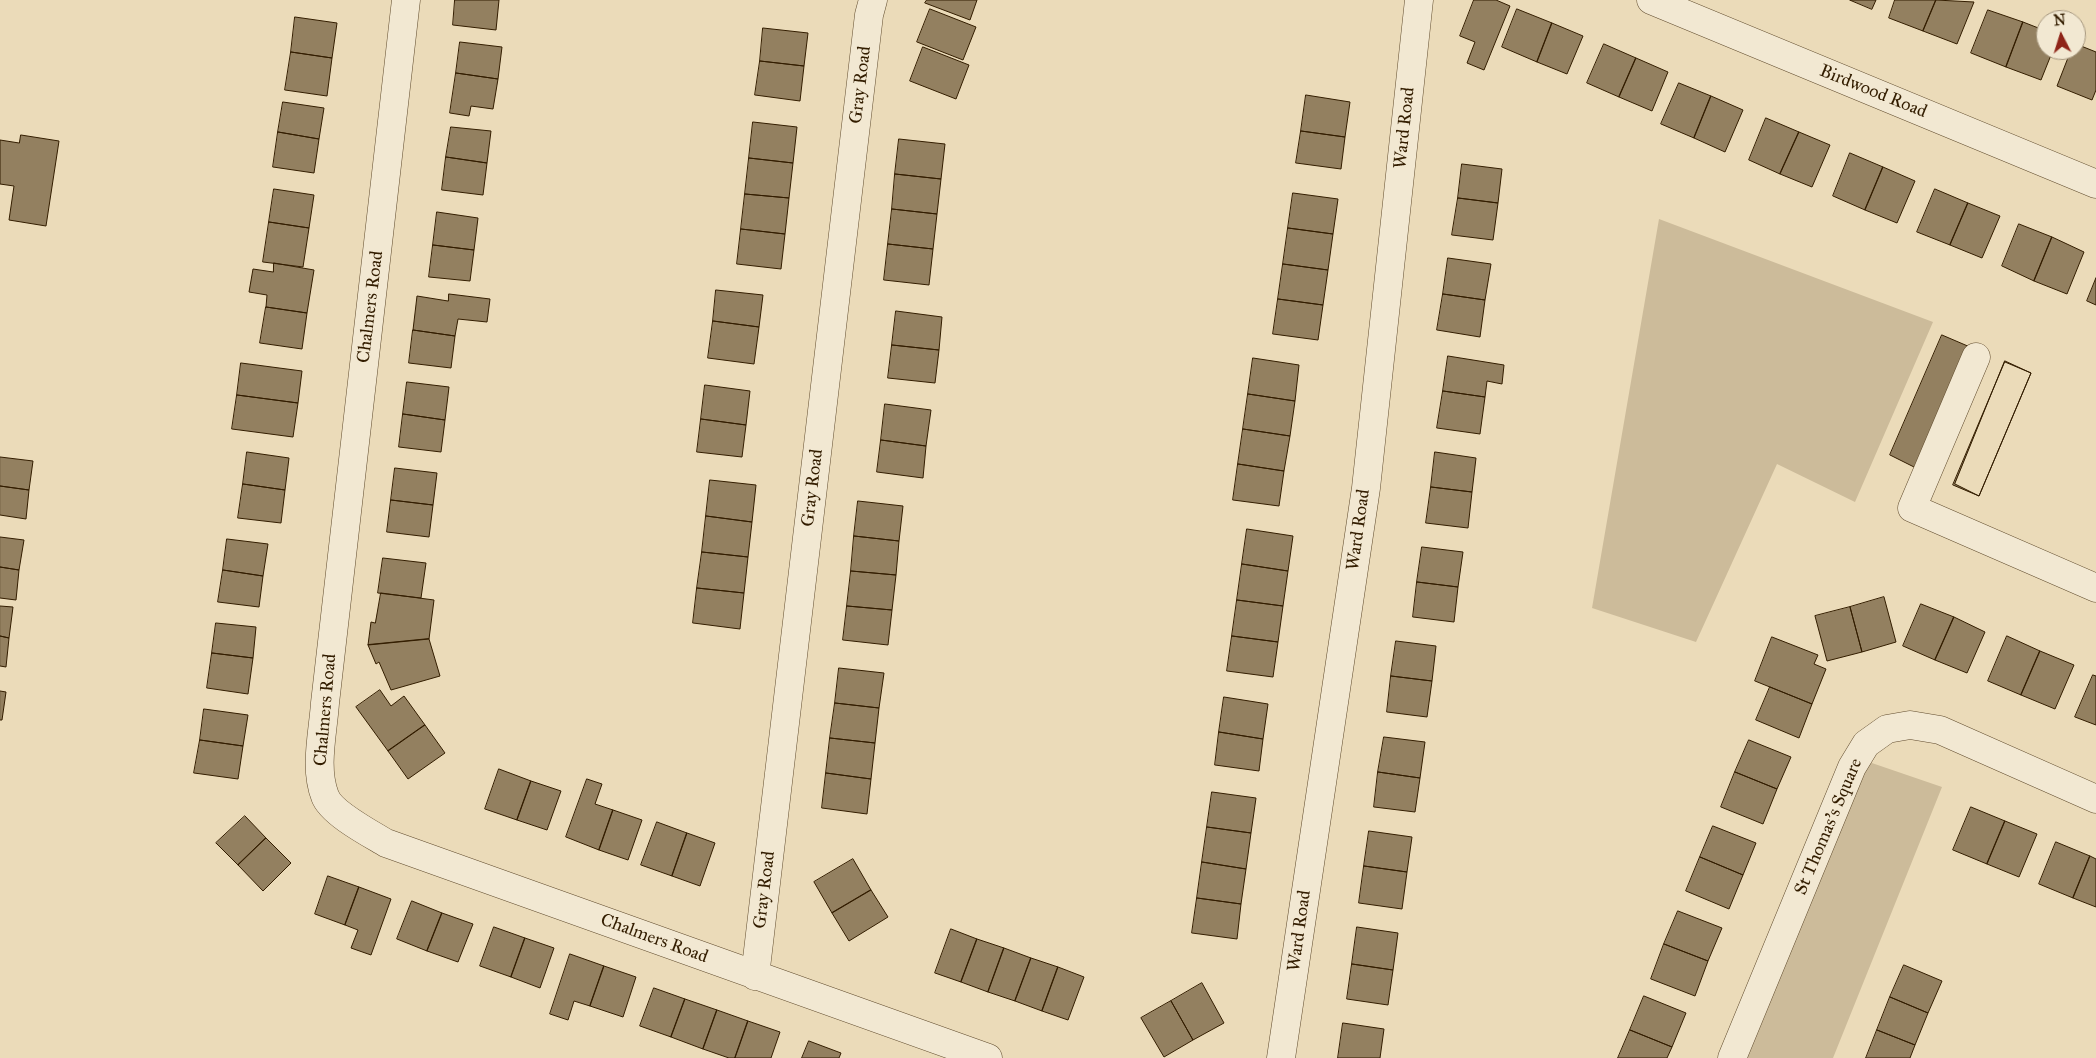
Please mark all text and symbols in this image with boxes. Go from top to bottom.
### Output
north arrow [2036,10,2086,60]
text: N [2053,12,2066,30]
street label: Gray Road [846,45,876,125]
street label: Birdwood Road [1816,61,1930,123]
street label: Ward Road [1390,86,1420,170]
street label: Chalmers Road [353,250,389,364]
street label: Gray Road [798,448,828,528]
street label: Ward Road [1343,488,1375,572]
street label: Chalmers Road [310,653,342,767]
street label: St Thomas's Square [1790,755,1868,899]
street label: Gray Road [750,850,780,930]
street label: Ward Road [1284,889,1316,973]
street label: Chalmers Road [597,910,711,968]

